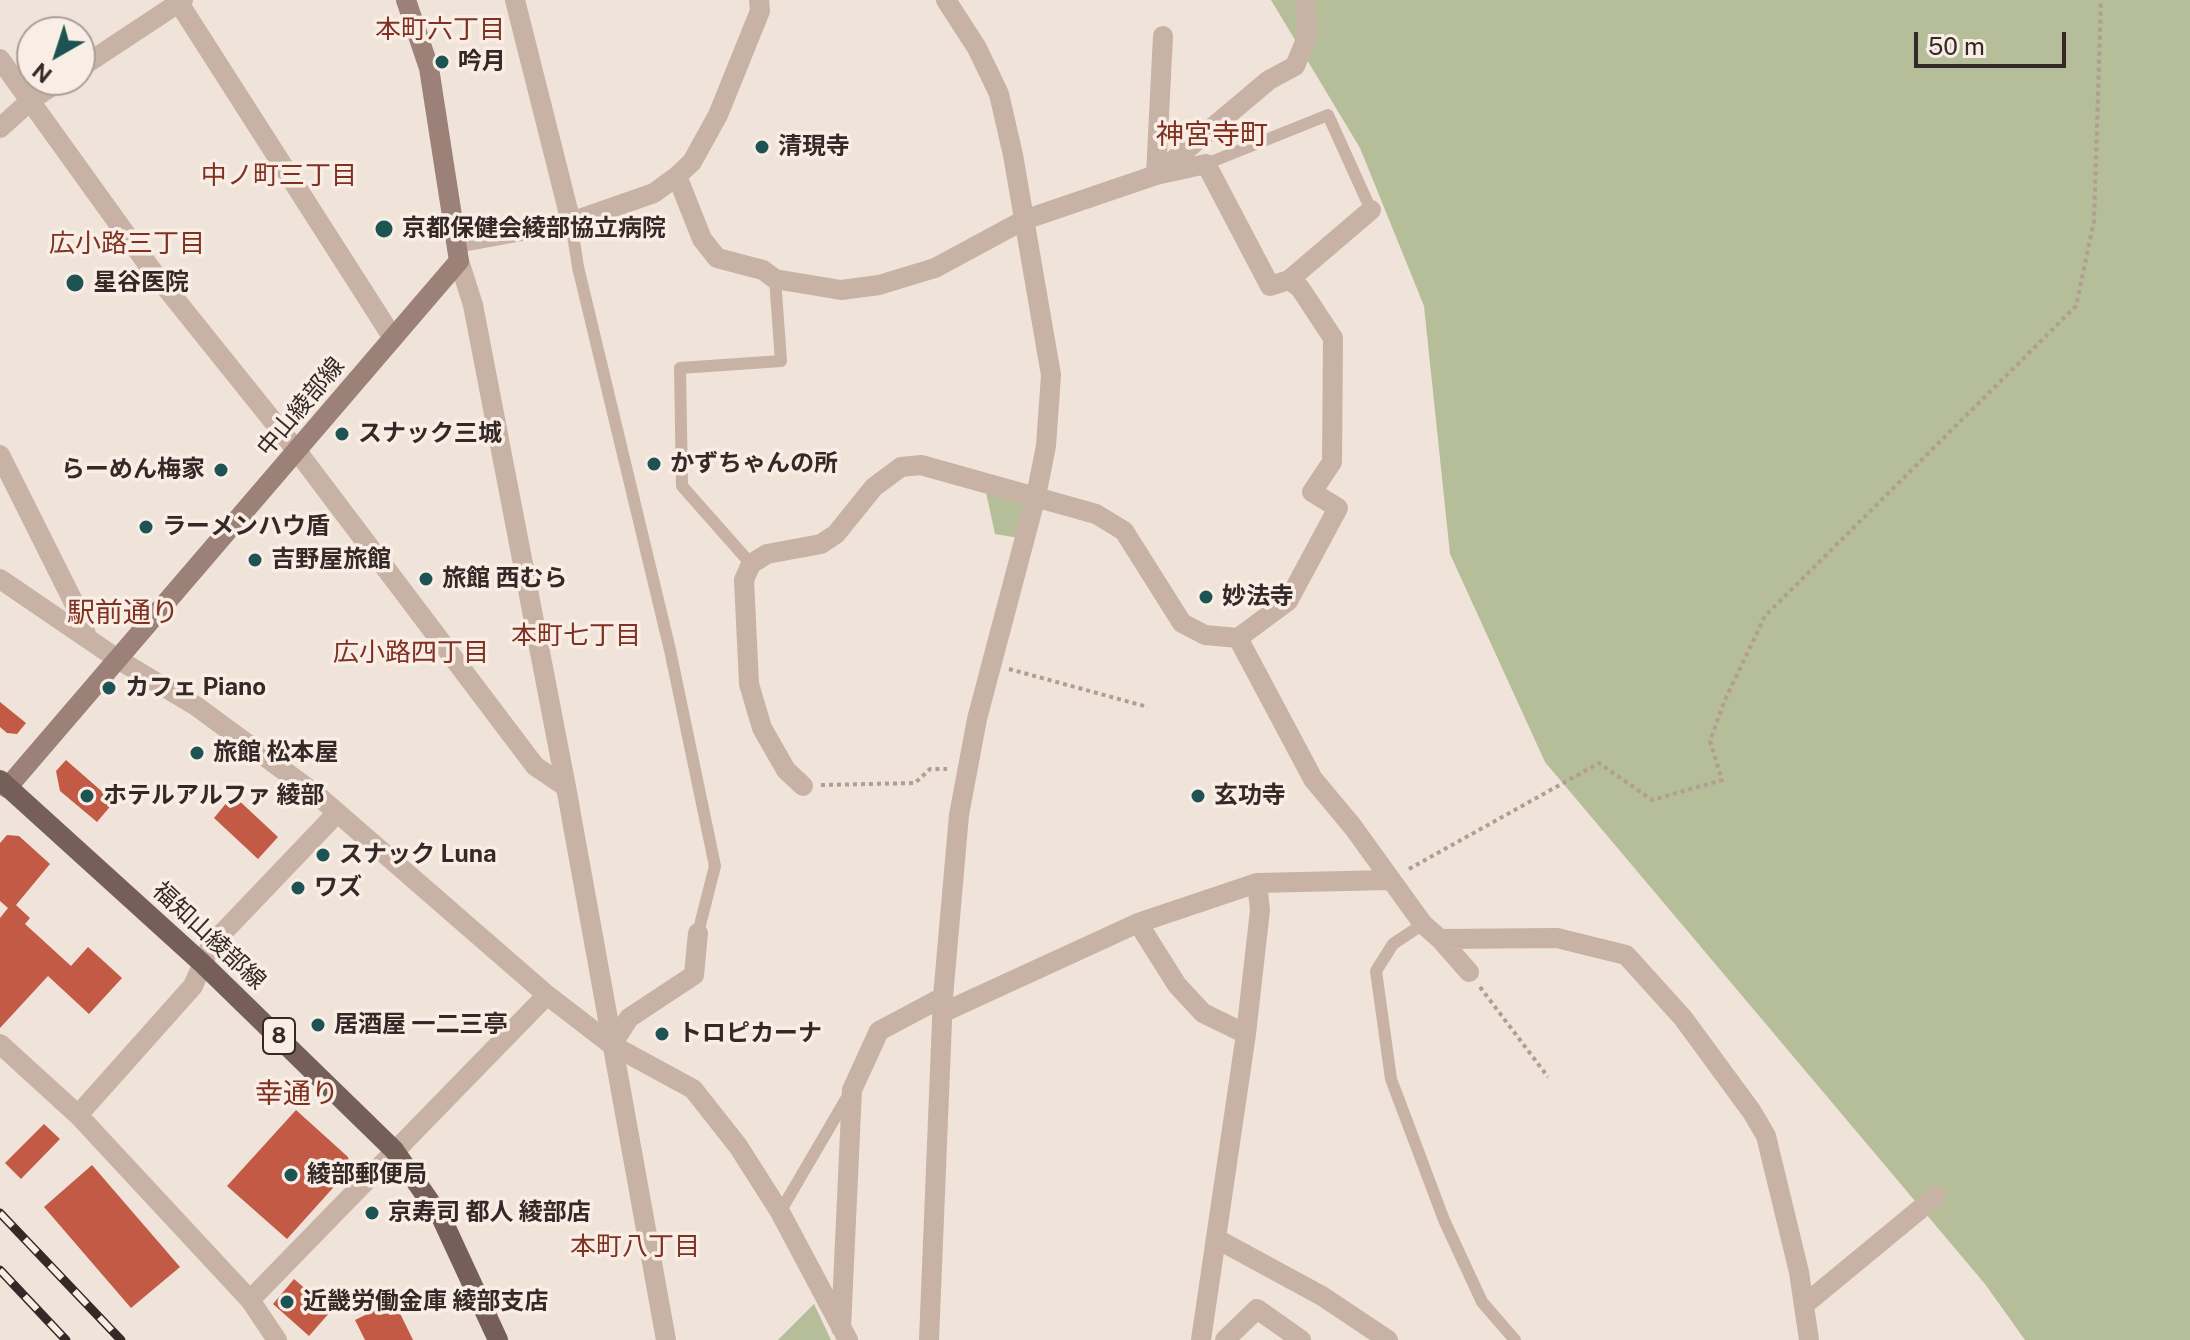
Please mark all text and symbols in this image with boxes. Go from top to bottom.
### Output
district label: 本町六丁目 [375,14,505,46]
north arrow [16,16,96,96]
scale bar [1918,16,2070,66]
text: 50 m [1928,32,1985,60]
place label: 吟月 [458,48,506,76]
marker: 吟月 [433,53,451,71]
text: N [27,58,57,89]
district label: 神宮寺町 [1156,118,1268,152]
place label: 清現寺 [778,133,850,161]
marker: 清現寺 [753,138,771,156]
district label: 中ノ町三丁目 [201,160,357,192]
place label: 京都保健会綾部協立病院 [402,215,666,243]
marker: 京都保健会綾部協立病院 [373,218,395,240]
district label: 広小路三丁目 [49,228,205,260]
place label: 星谷医院 [93,269,189,297]
marker: 星谷医院 [64,272,86,294]
street label: 中山綾部線 [251,352,351,462]
place label: スナック三城 [358,420,502,448]
marker: スナック三城 [333,425,351,443]
place label: かずちゃんの所 [670,450,838,478]
marker: かずちゃんの所 [645,455,663,473]
place label: らーめん梅家 [61,456,205,484]
marker: らーめん梅家 [212,461,230,479]
place label: ラーメンハウ盾 [162,513,330,541]
marker: ラーメンハウ盾 [137,518,155,536]
place label: 吉野屋旅館 [271,546,391,574]
marker: 吉野屋旅館 [246,551,264,569]
place label: 旅館 西むら [442,565,567,593]
marker: 旅館 西むら [417,570,435,588]
place label: 妙法寺 [1222,583,1294,611]
marker: 妙法寺 [1197,588,1215,606]
district label: 駅前通り [67,596,179,630]
district label: 本町七丁目 [511,620,641,652]
district label: 広小路四丁目 [333,637,489,669]
place label: カフェ Piano [125,674,266,702]
marker: カフェ Piano [100,679,118,697]
place label: 旅館 松本屋 [213,739,338,767]
marker: 旅館 松本屋 [188,744,206,762]
place label: ホテルアルファ 綾部 [103,782,324,810]
place label: 玄功寺 [1214,782,1286,810]
marker: ホテルアルファ 綾部 [78,787,96,805]
marker: 玄功寺 [1189,787,1207,805]
place label: スナック Luna [339,841,497,869]
marker: スナック Luna [314,846,332,864]
place label: ワズ [314,874,362,902]
street label: 福知山綾部線 [147,876,271,996]
marker: ワズ [289,879,307,897]
place label: 居酒屋 一二三亭 [334,1011,507,1039]
marker: 居酒屋 一二三亭 [309,1016,327,1034]
road number: 8 [263,1018,295,1054]
place label: トロピカーナ [678,1020,822,1048]
marker: トロピカーナ [653,1025,671,1043]
district label: 幸通り [255,1077,339,1111]
place label: 綾部郵便局 [307,1161,427,1189]
marker: 綾部郵便局 [282,1166,300,1184]
place label: 京寿司 都人 綾部店 [388,1199,591,1227]
marker: 京寿司 都人 綾部店 [363,1204,381,1222]
district label: 本町八丁目 [570,1231,700,1263]
place label: 近畿労働金庫 綾部支店 [303,1288,548,1316]
marker: 近畿労働金庫 綾部支店 [278,1293,296,1311]

